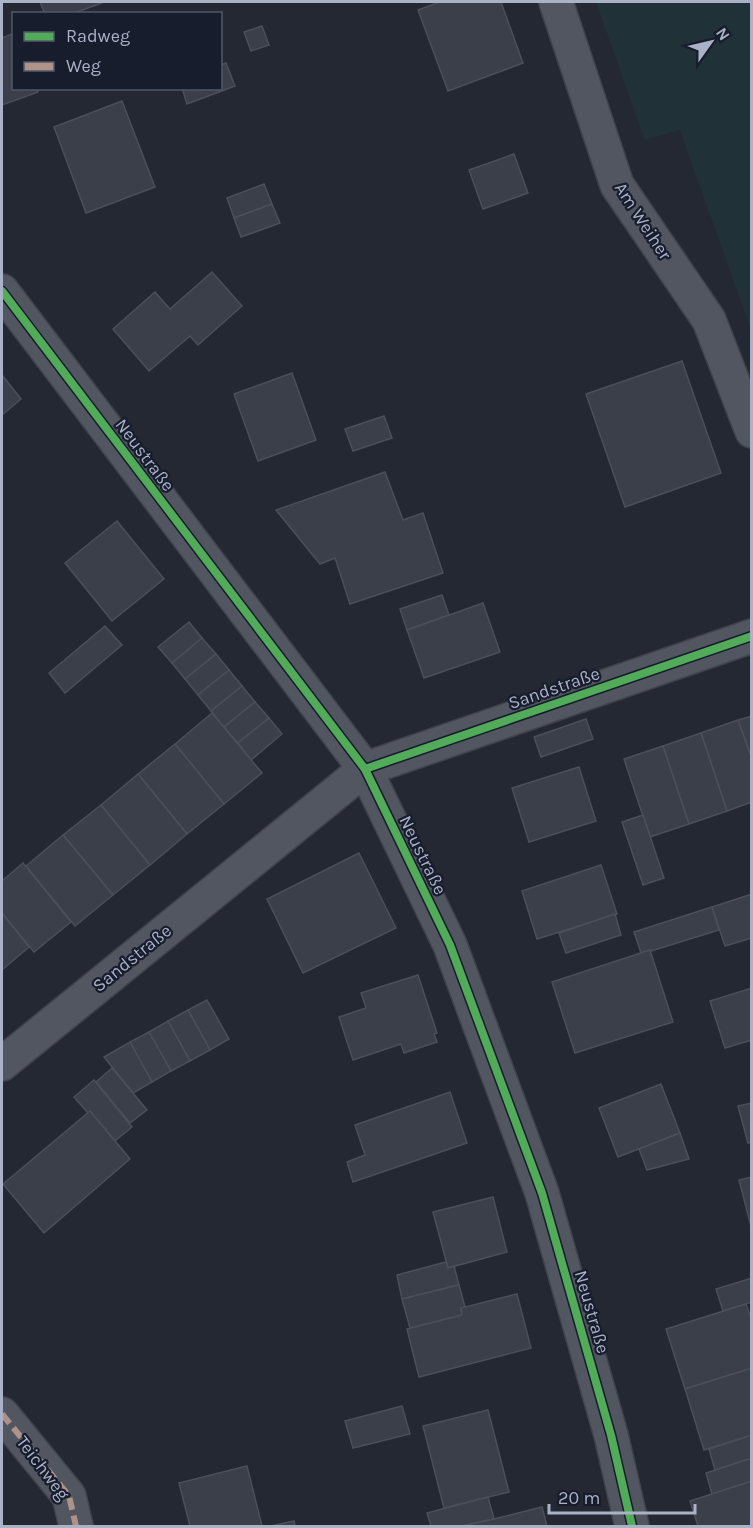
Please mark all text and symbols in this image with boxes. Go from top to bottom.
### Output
legend [12,12,222,90]
north arrow [681,12,741,72]
text: N [712,24,734,44]
text: Radweg [66,25,130,47]
text: Weg [66,55,101,77]
street label: Am Weiher [610,178,677,264]
street label: Neustraße [111,414,179,496]
street label: Sandstraße [505,662,603,714]
street label: Neustraße [394,812,452,898]
street label: Sandstraße [88,919,176,997]
street label: Neustraße [570,1268,614,1356]
street label: Teichweg [12,1431,74,1505]
scale bar [549,1477,694,1515]
text: 20 m [558,1487,600,1509]

